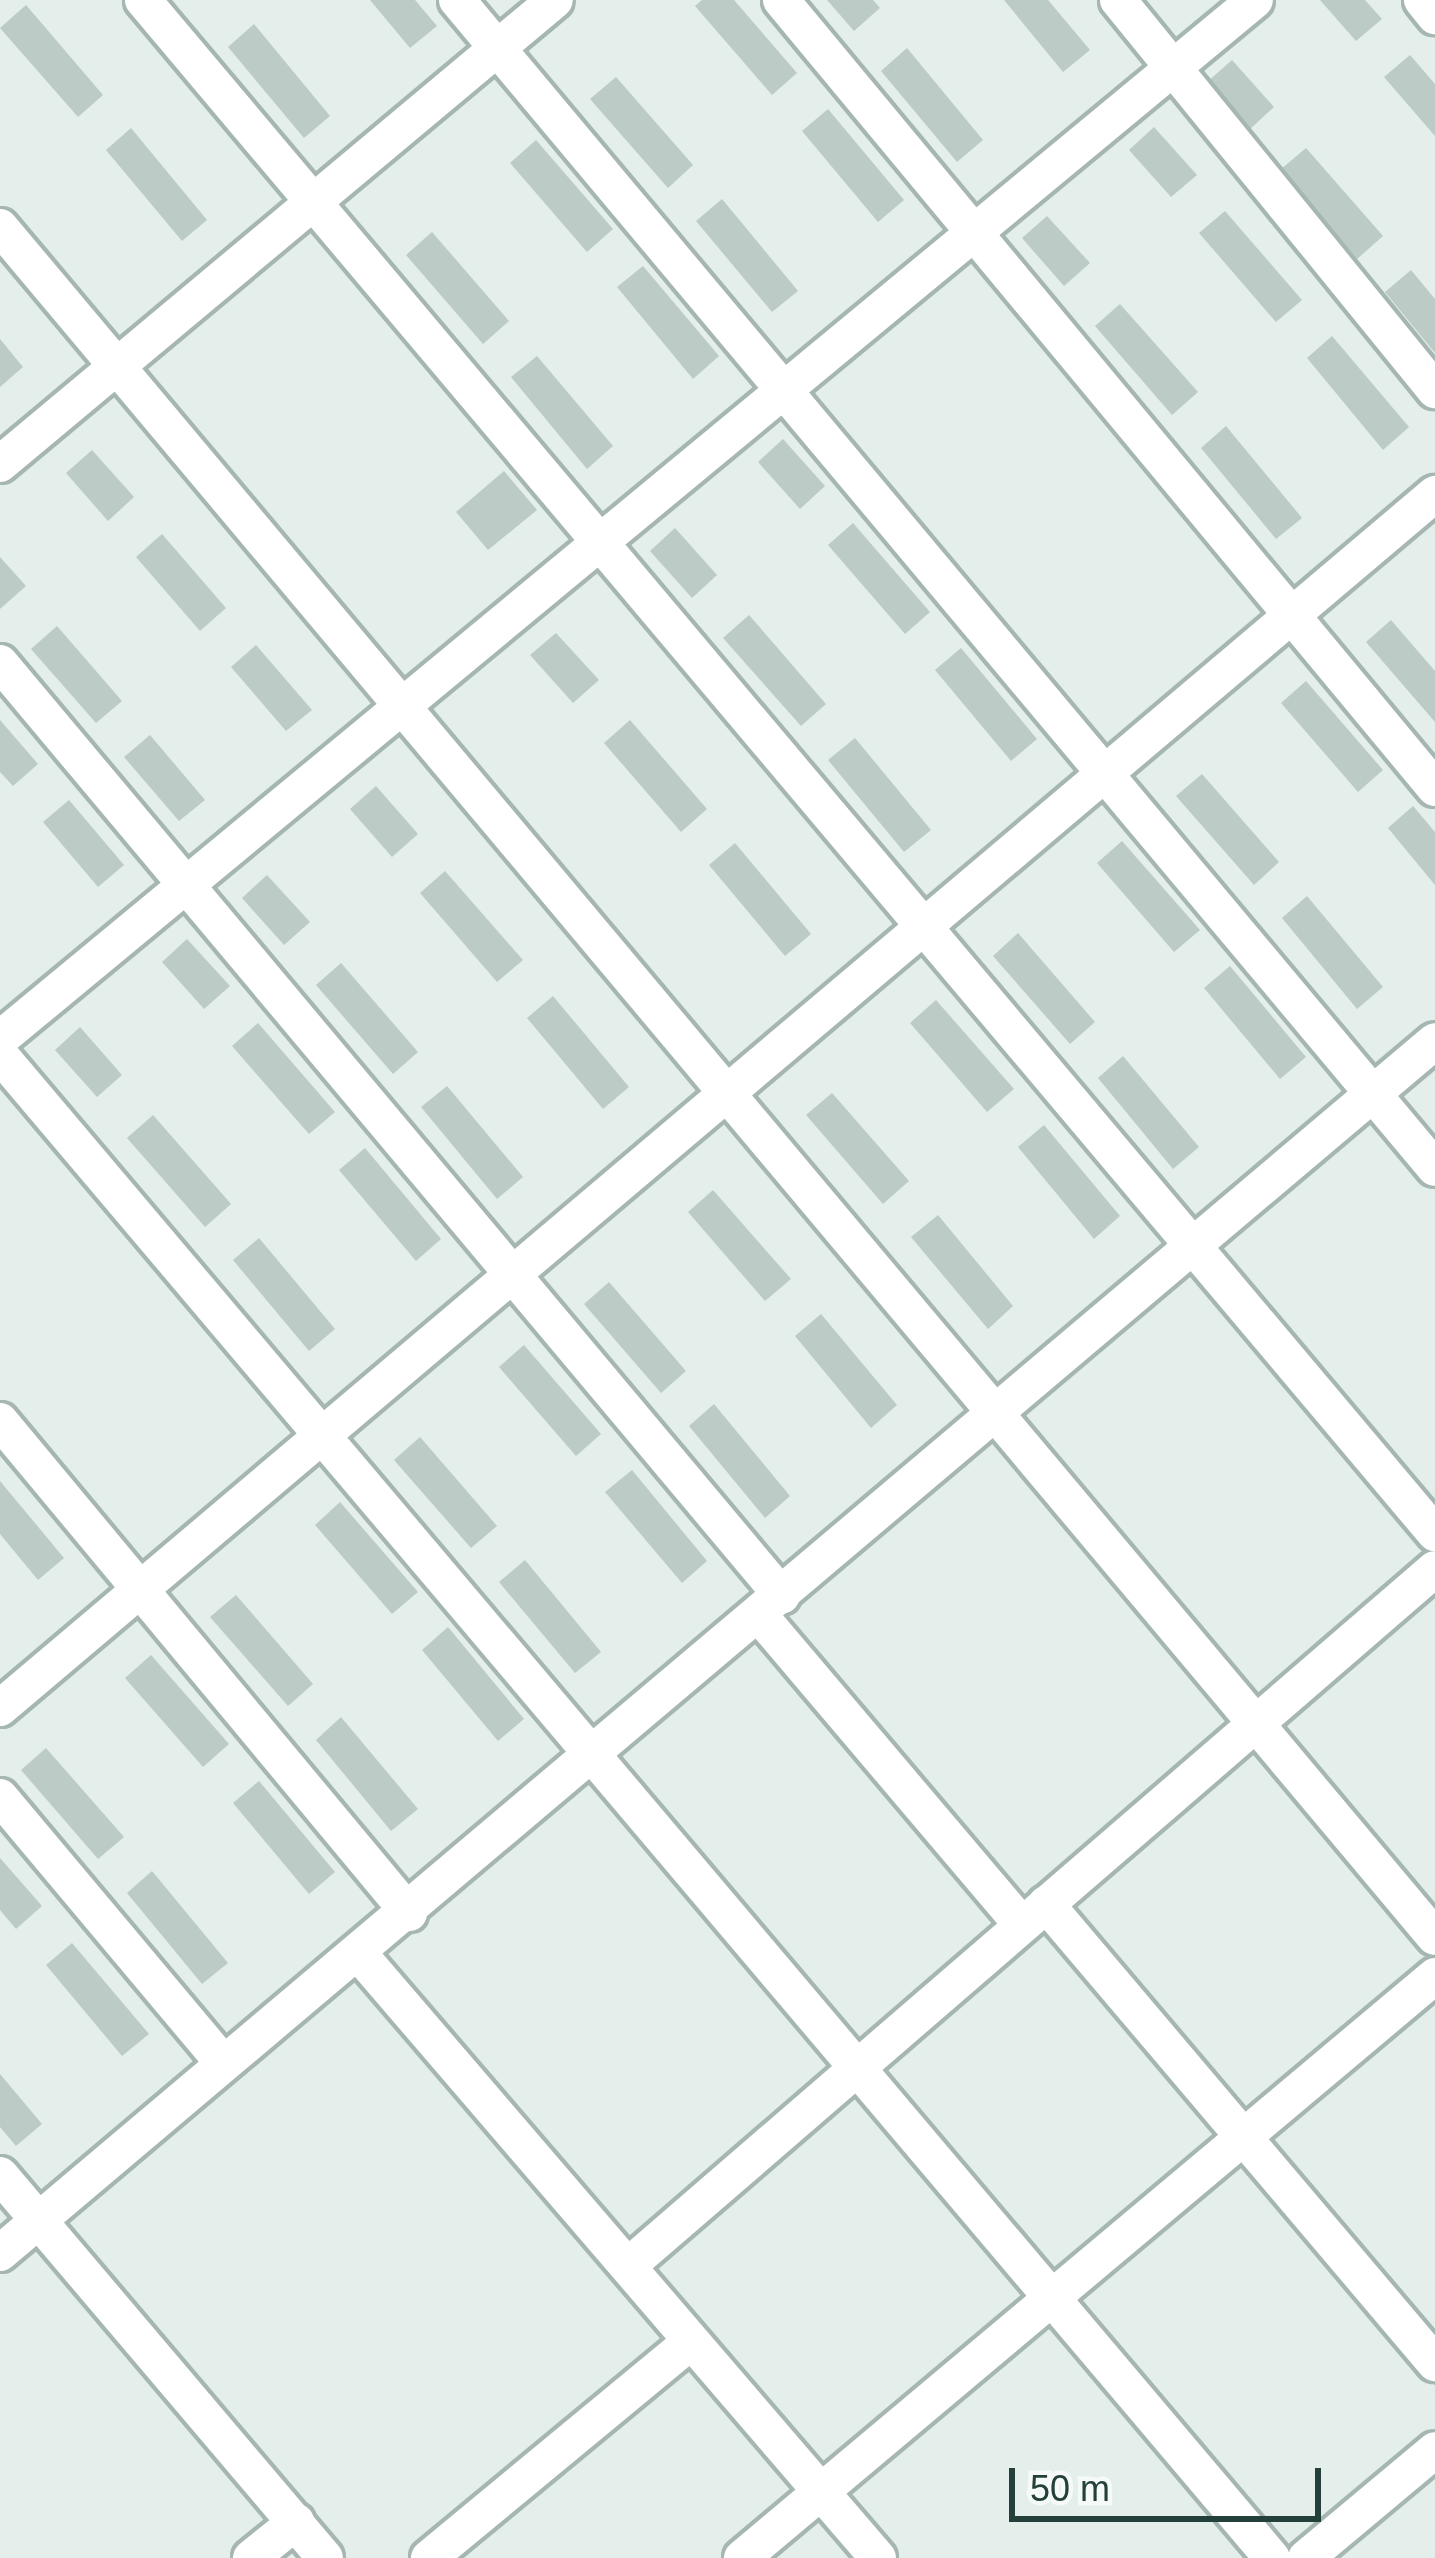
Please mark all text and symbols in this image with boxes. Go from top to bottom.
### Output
scale bar [1015,2444,1327,2518]
text: 50 m [1030,2468,1110,2509]

